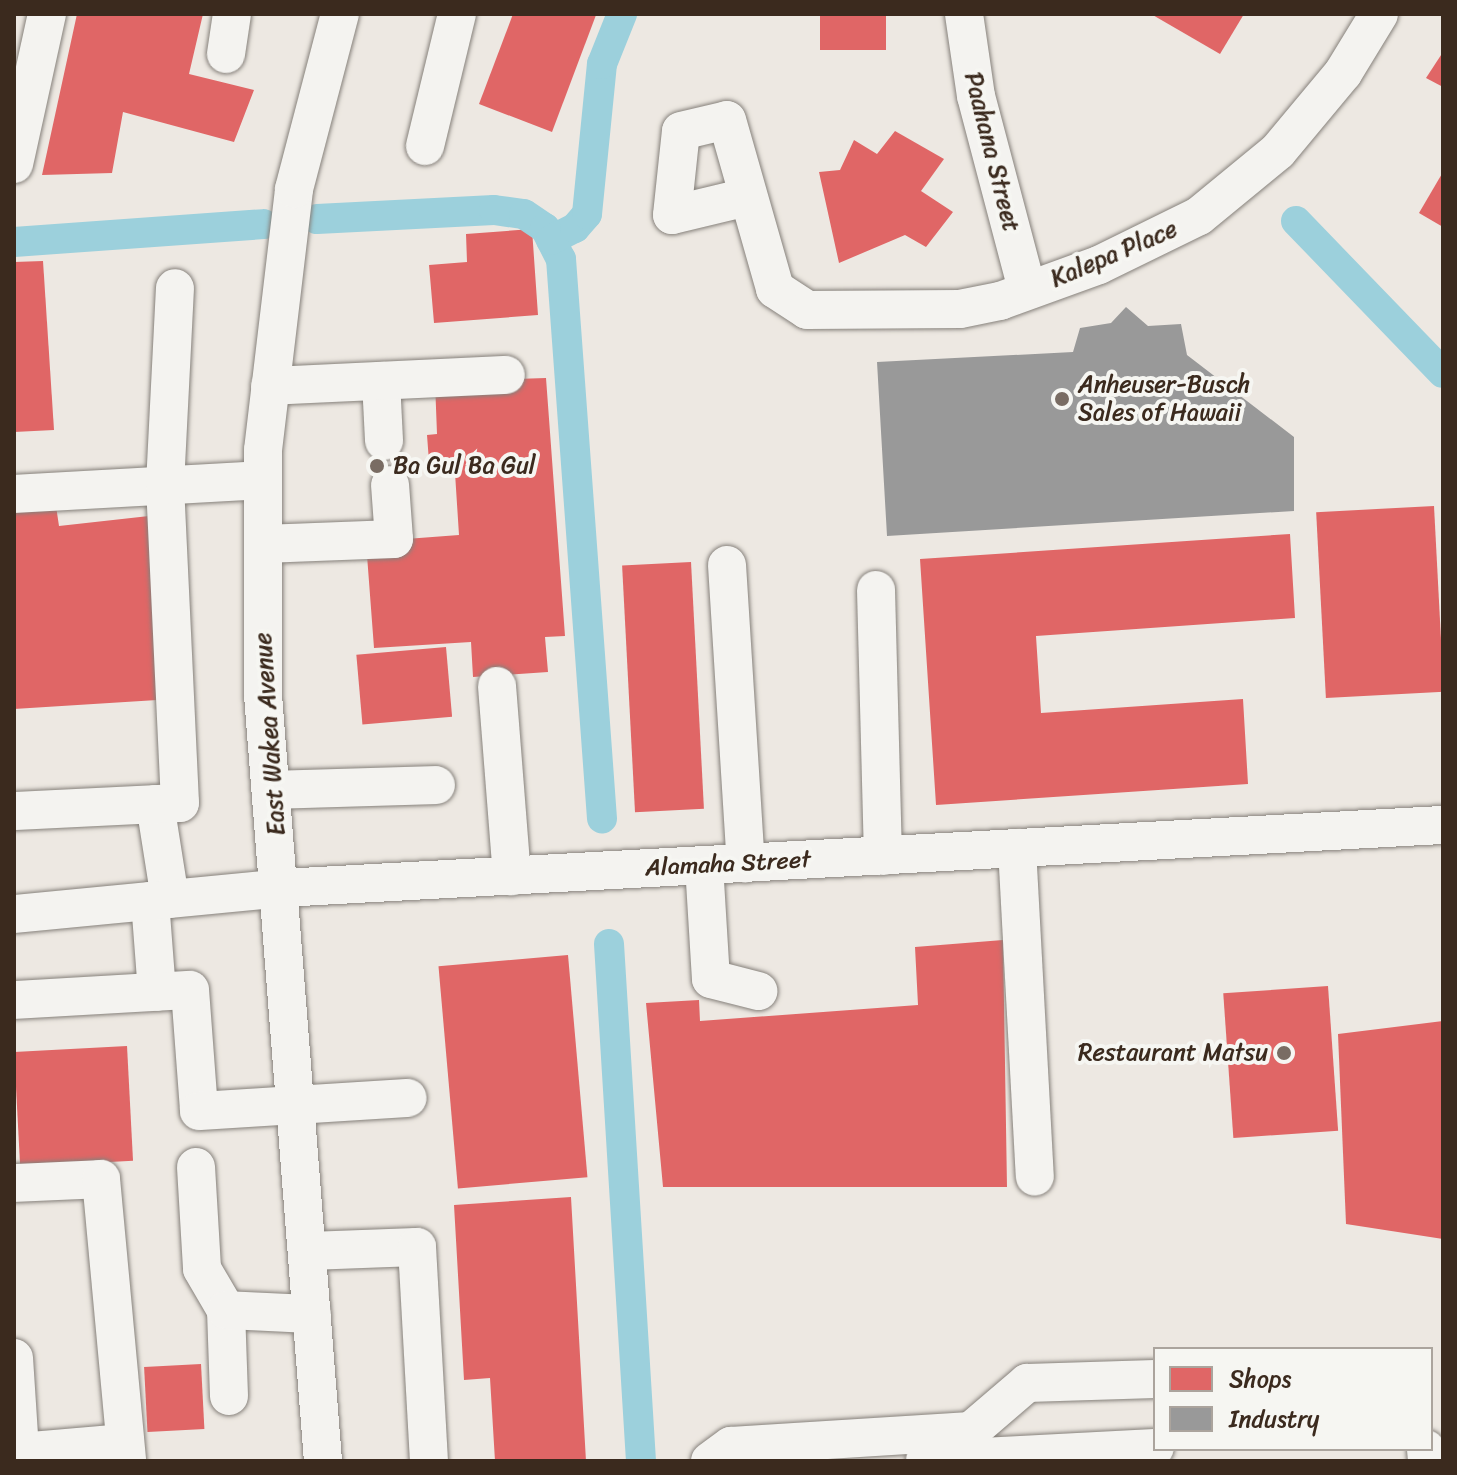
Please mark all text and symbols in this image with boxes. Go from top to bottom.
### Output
street label: Paahana Street [958,69,1026,235]
street label: Kalepa Place [1046,214,1182,294]
place label: Anheuser-Busch Sales of Hawaii [1078,371,1250,427]
marker: Anheuser-Busch Sales of Hawaii [1053,390,1071,408]
place label: Ba Gul Ba Gul [393,452,535,480]
marker: Ba Gul Ba Gul [368,457,386,475]
street label: East Wakea Avenue [249,631,291,837]
street label: Alamaha Street [644,845,812,883]
place label: Restaurant Matsu [1077,1039,1268,1067]
marker: Restaurant Matsu [1275,1044,1293,1062]
legend [1153,1347,1433,1451]
text: Shops [1229,1358,1291,1400]
text: Industry [1229,1398,1319,1440]

